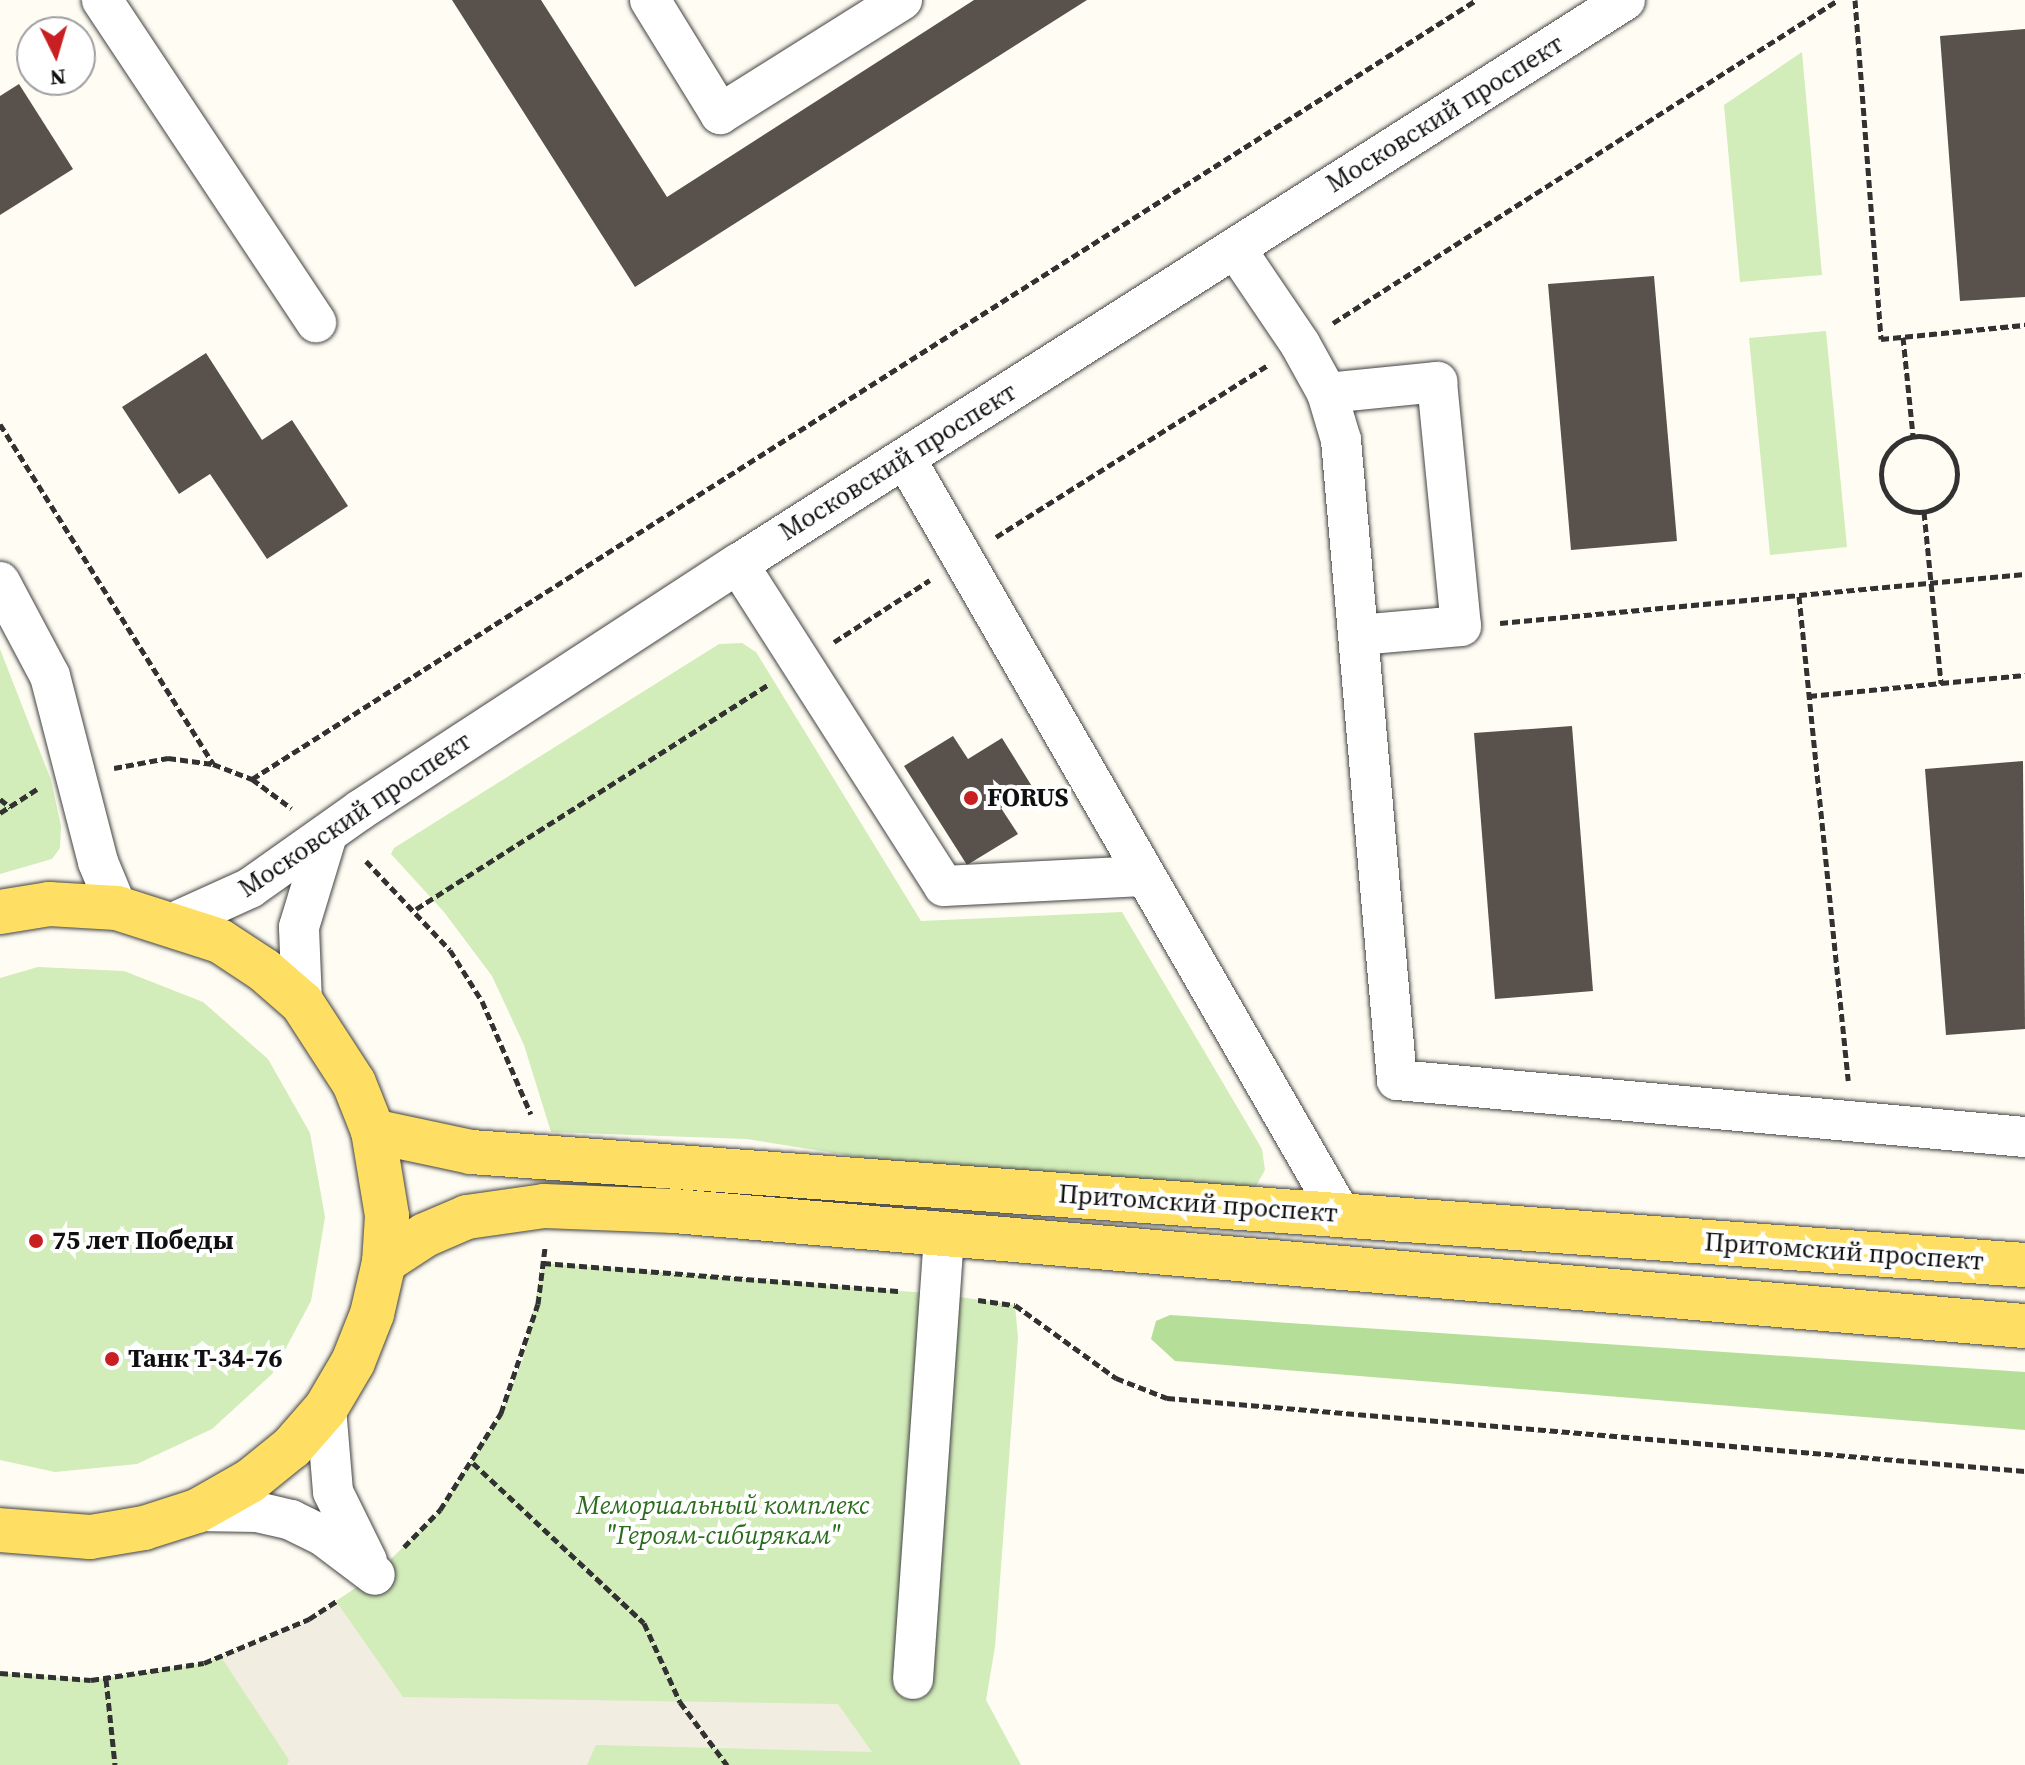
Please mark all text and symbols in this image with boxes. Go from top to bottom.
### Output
north arrow [16,16,96,96]
street label: Московский проспект [1321,28,1569,200]
text: N [49,62,67,94]
street label: Московский проспект [774,376,1022,548]
street label: Московский проспект [233,726,477,904]
place label: FORUS [987,782,1069,814]
marker: FORUS [962,789,980,807]
street label: Притомский проспект [1057,1179,1339,1229]
place label: 75 лет Победы [52,1225,234,1257]
street label: Притомский проспект [1703,1227,1985,1277]
marker: 75 лет Победы [27,1232,45,1250]
place label: Танк Т-34-76 [128,1343,283,1375]
marker: Танк Т-34-76 [103,1350,121,1368]
park label: Мемориальный комплекс "Героям-сибирякам" [576,1490,870,1552]

